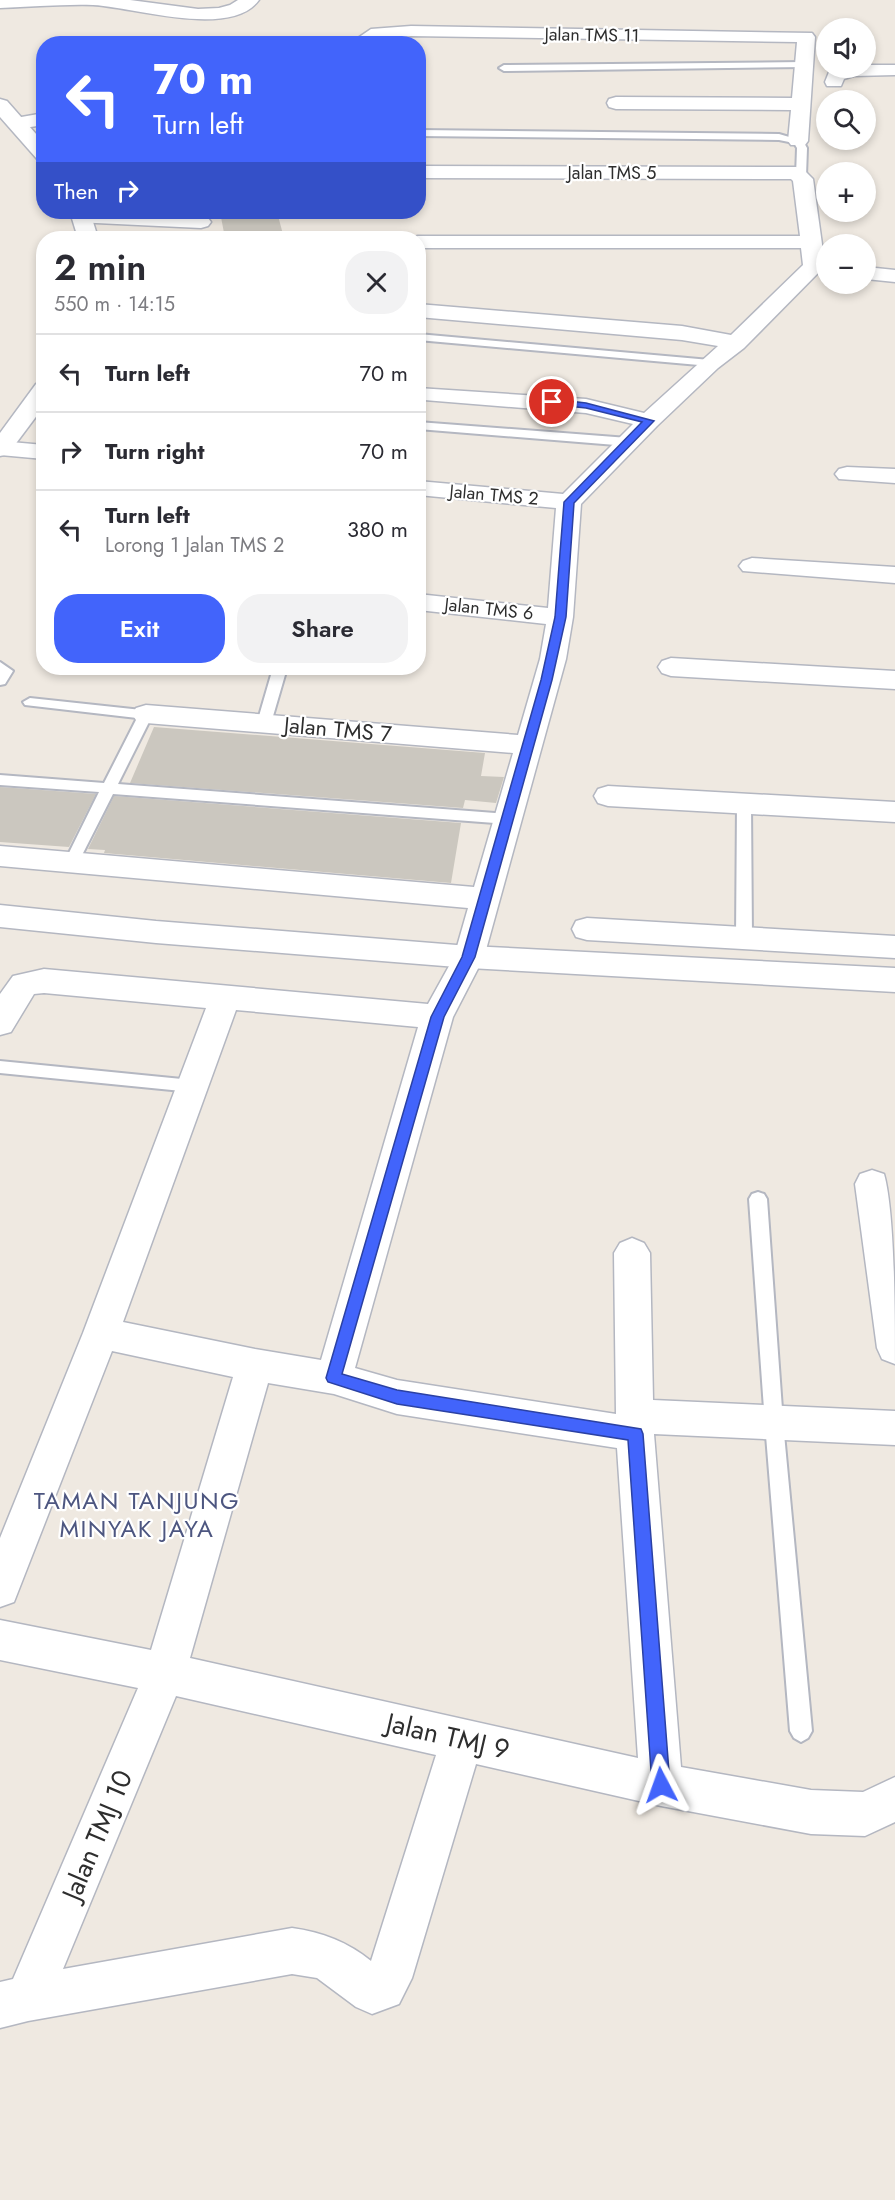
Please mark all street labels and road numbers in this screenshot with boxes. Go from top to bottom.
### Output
street label: Jalan TMS 11 [542,21,640,49]
street label: Jalan TMS 5 [566,160,657,186]
street label: Jalan TMS 2 [446,478,540,512]
street label: Jalan TMS 6 [441,591,535,627]
street label: Jalan TMS 7 [280,708,394,750]
street label: Jalan TMJ 9 [380,1702,514,1769]
street label: Jalan TMJ 10 [51,1764,142,1909]

